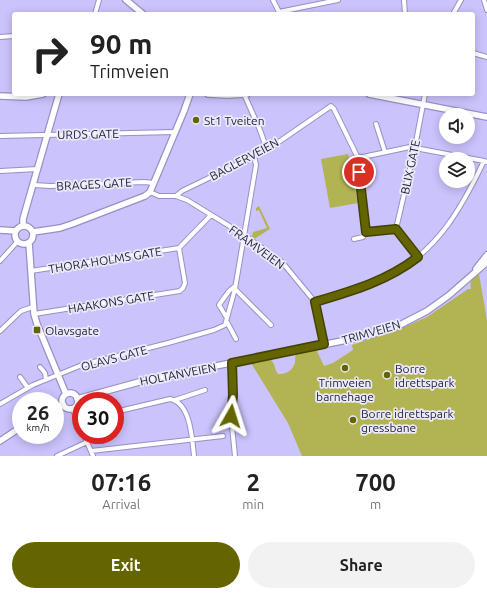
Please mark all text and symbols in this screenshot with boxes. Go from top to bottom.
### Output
icon: right [24,28,76,80]
text: 90 m [90,28,152,59]
text: Trimveien [90,61,169,81]
map controls [439,108,475,188]
button: sound [439,108,475,144]
place label: St1 Tveiten [204,114,265,127]
marker: St1 Tveiten [191,115,201,125]
street label: URDS GATE [57,127,119,141]
street label: BAGLERVEIEN [207,135,281,183]
street label: BLIX GATE [398,138,422,195]
button: layers [439,152,475,188]
pin [342,155,376,189]
icon: arrive [348,161,370,183]
street label: BRAGES GATE [56,176,132,192]
street label: FRAMVEIEN [227,223,287,271]
street label: THORA HOLMS GATE [47,245,163,275]
street label: HAAKONS GATE [67,289,155,315]
street label: TRIMVEIEN [340,317,402,347]
place label: Olavsgate [45,324,99,337]
marker: Olavsgate [32,325,42,335]
street label: OLAVS GATE [79,343,149,373]
street label: HOLTANVEIEN [139,360,217,388]
place label: Borre idrettspark [395,362,455,389]
marker: Trimveien barnehage [340,363,350,373]
marker: Borre idrettspark [382,370,392,380]
place label: Trimveien barnehage [316,376,374,403]
speed limit sign: 30 [72,392,124,444]
position arrow [210,395,252,437]
text: 26 [27,401,49,424]
place label: Borre idrettspark gressbane [361,407,454,434]
marker: Borre idrettspark gressbane [348,415,358,425]
text: km/h [26,422,50,433]
text: 07:16 [91,469,151,496]
text: 2 [246,469,260,496]
text: 700 [355,469,396,496]
text: Arrival [102,497,140,511]
text: min [242,497,264,511]
text: m [370,497,381,511]
button: Exit [12,542,240,588]
button: Share [248,542,475,588]

